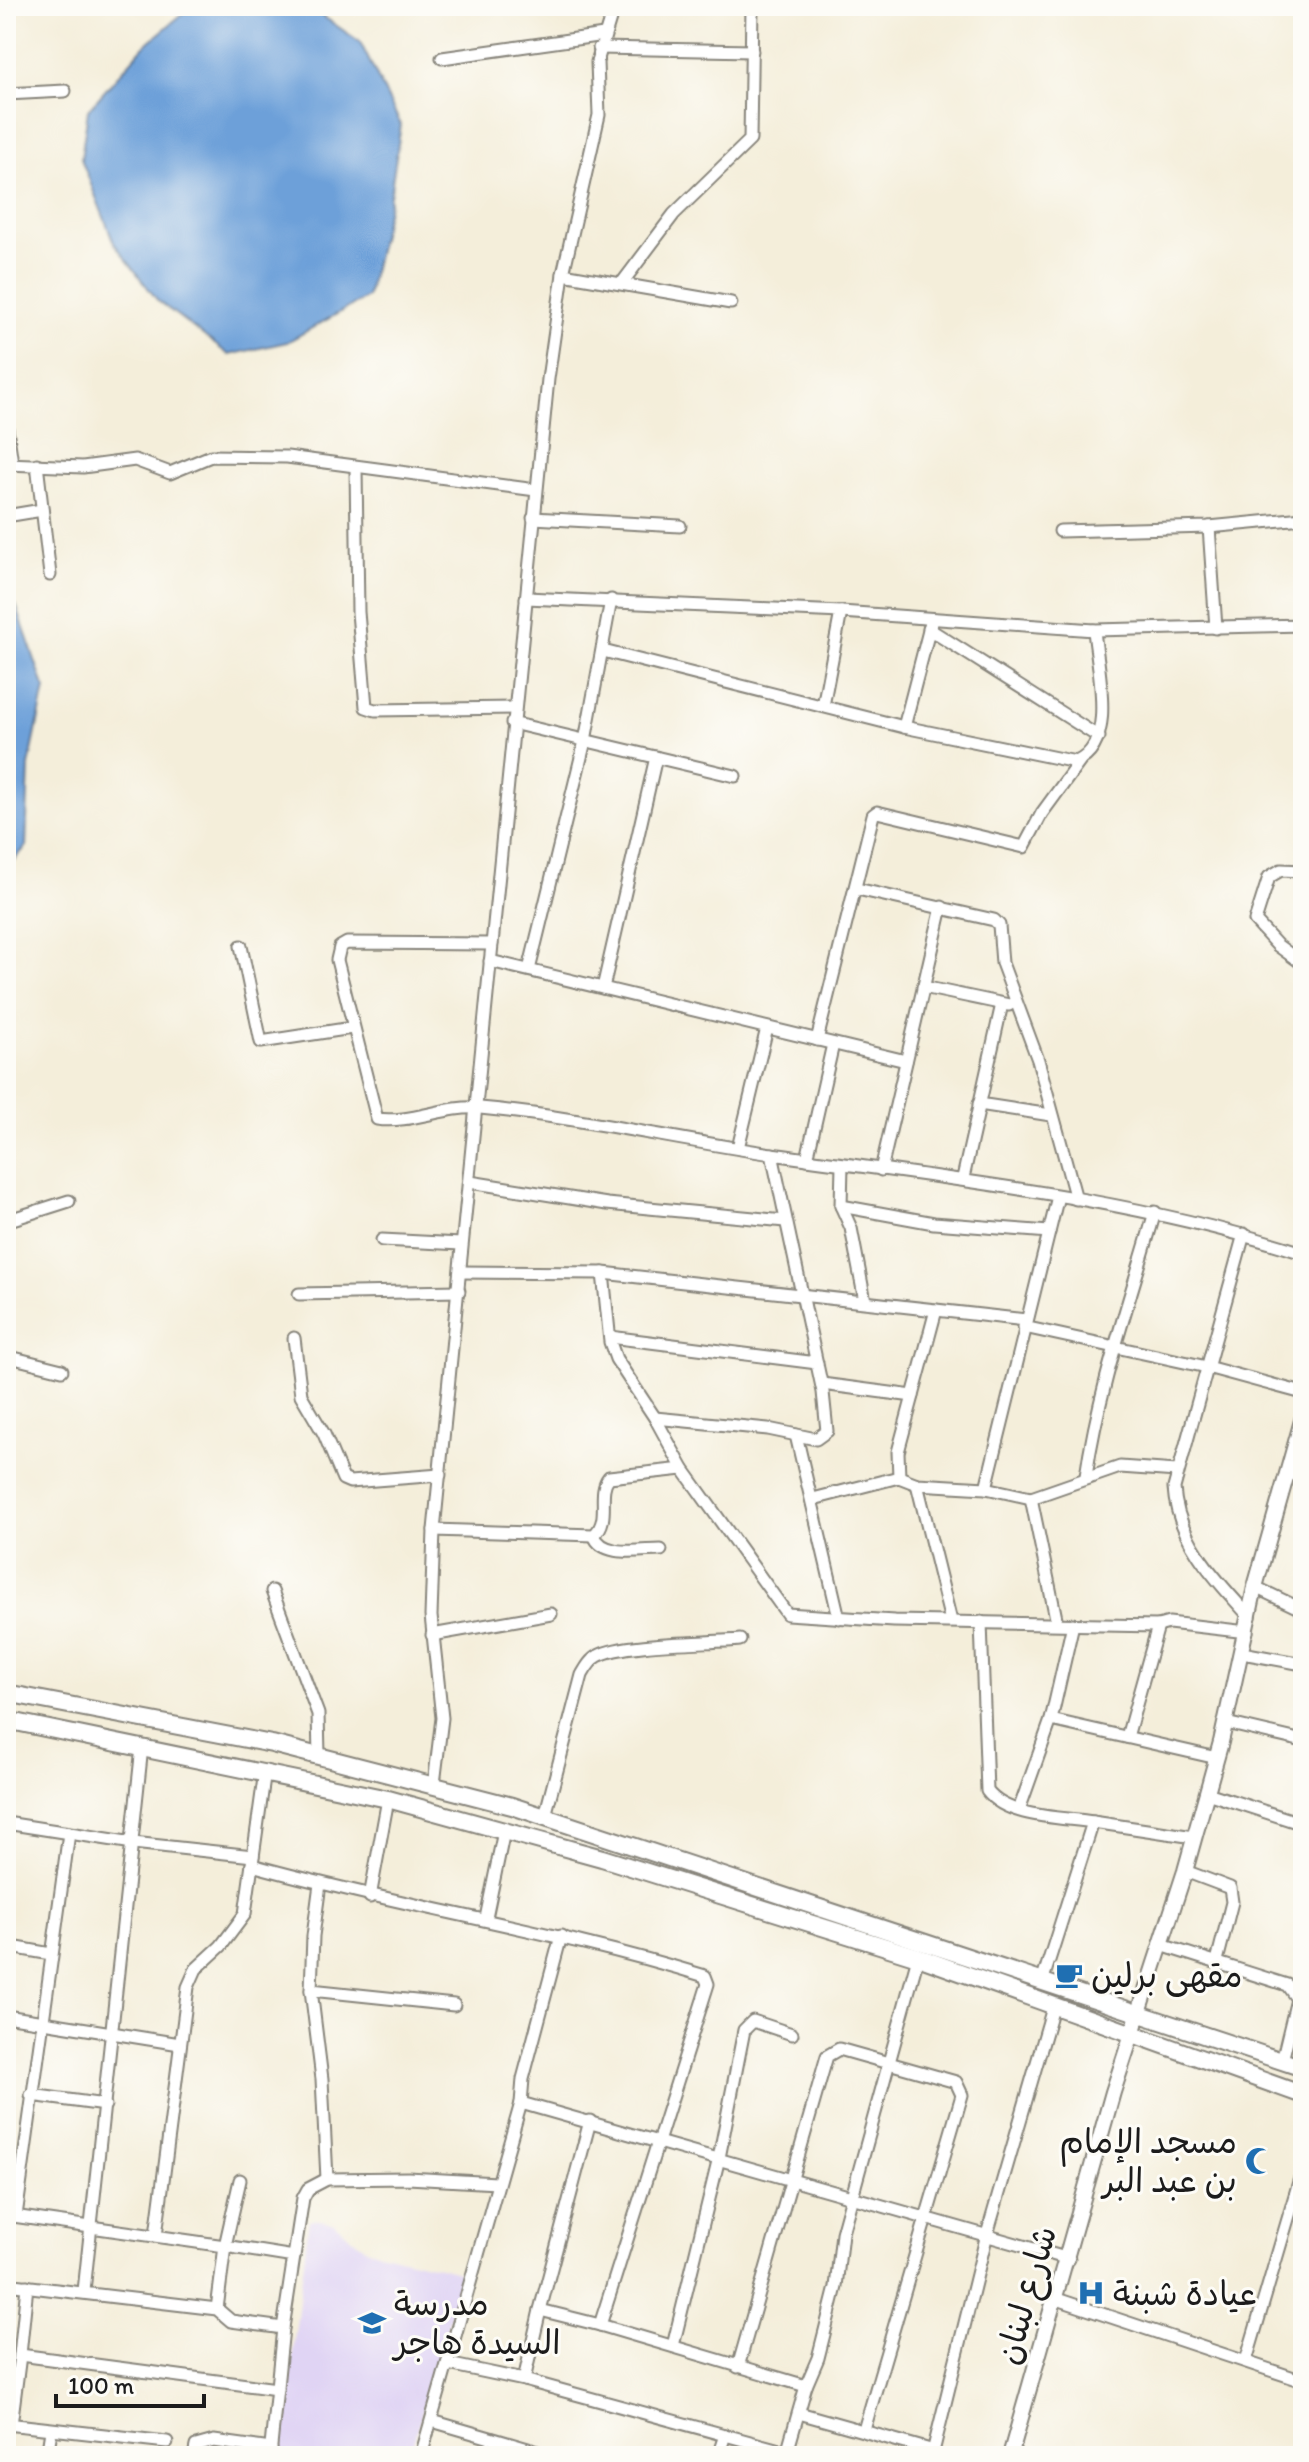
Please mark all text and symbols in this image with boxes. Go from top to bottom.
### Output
place label: مقهى برلين [1091,1955,1243,1997]
cafe icon: مقهى برلين [1054,1960,1084,1990]
place label: مسجد الإمام بن عبد البر [1059,2121,1237,2201]
mosque icon: مسجد الإمام بن عبد البر [1244,2146,1274,2176]
street label: شارع لبنان [987,2221,1068,2370]
place label: عيادة شبنة [1113,2273,1257,2314]
hospital icon: عيادة شبنة [1076,2278,1106,2308]
place label: مدرسة السيدة هاجر [391,2283,561,2363]
school or university icon: مدرسة السيدة هاجر [357,2308,387,2338]
scale bar [56,2358,204,2408]
text: 100 m [68,2371,134,2400]

